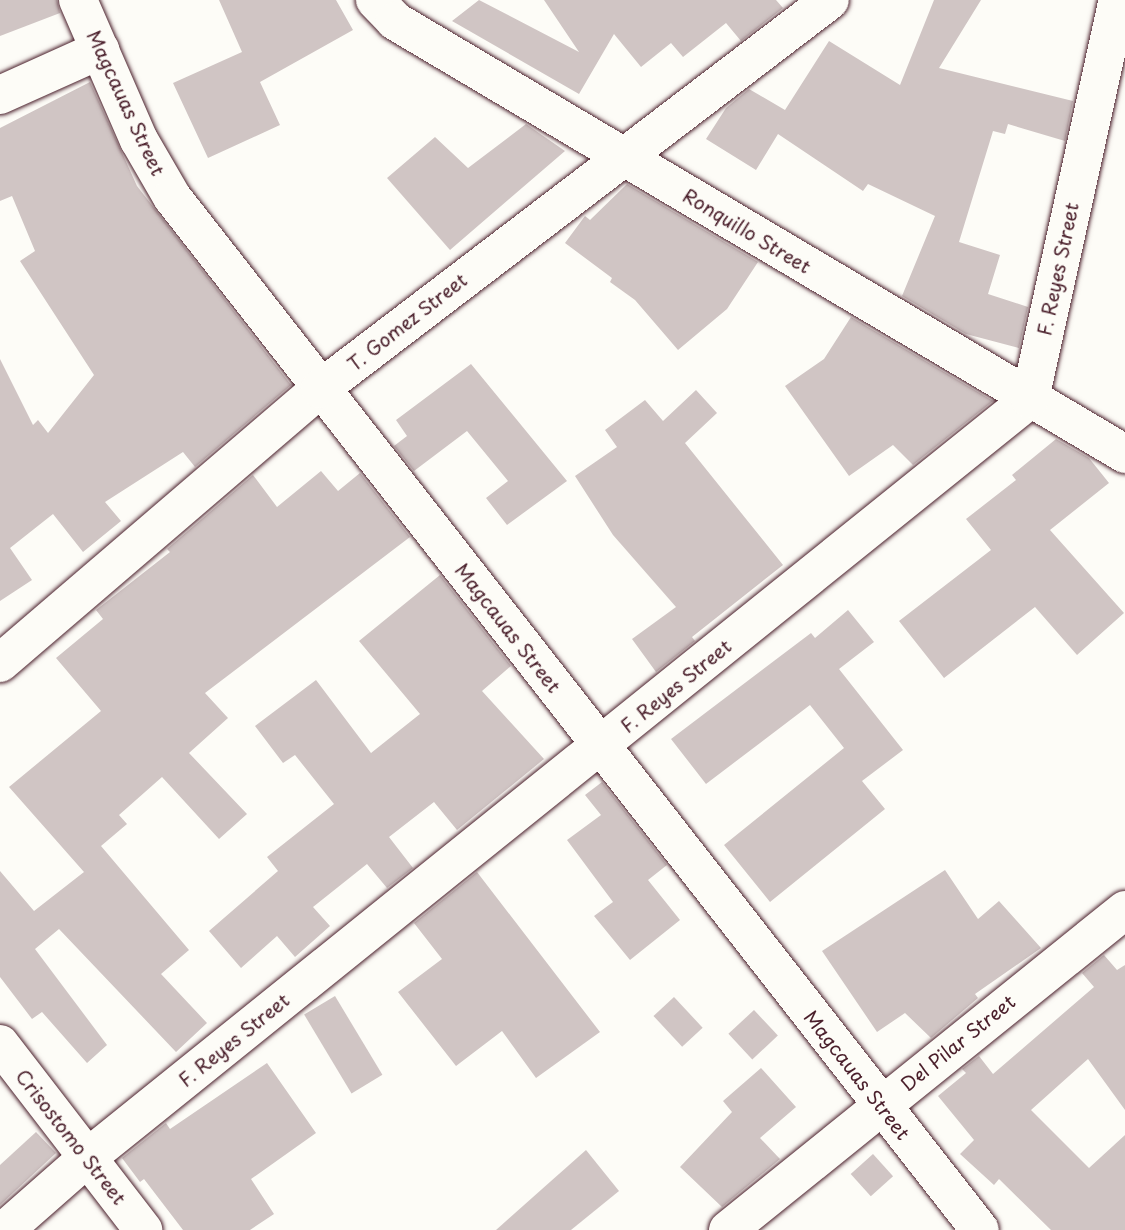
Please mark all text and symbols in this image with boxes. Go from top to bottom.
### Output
street label: Magcauas Street [82,27,170,179]
street label: Ronquillo Street [679,184,815,278]
street label: F. Reyes Street [1033,201,1083,337]
street label: T. Gomez Street [342,268,472,376]
street label: Magcauas Street [451,559,565,697]
street label: F. Reyes Street [616,635,736,737]
street label: F. Reyes Street [174,989,294,1091]
street label: Del Pilar Street [896,989,1020,1097]
street label: Magcauas Street [800,1006,914,1144]
street label: Crisostomo Street [11,1065,131,1209]

